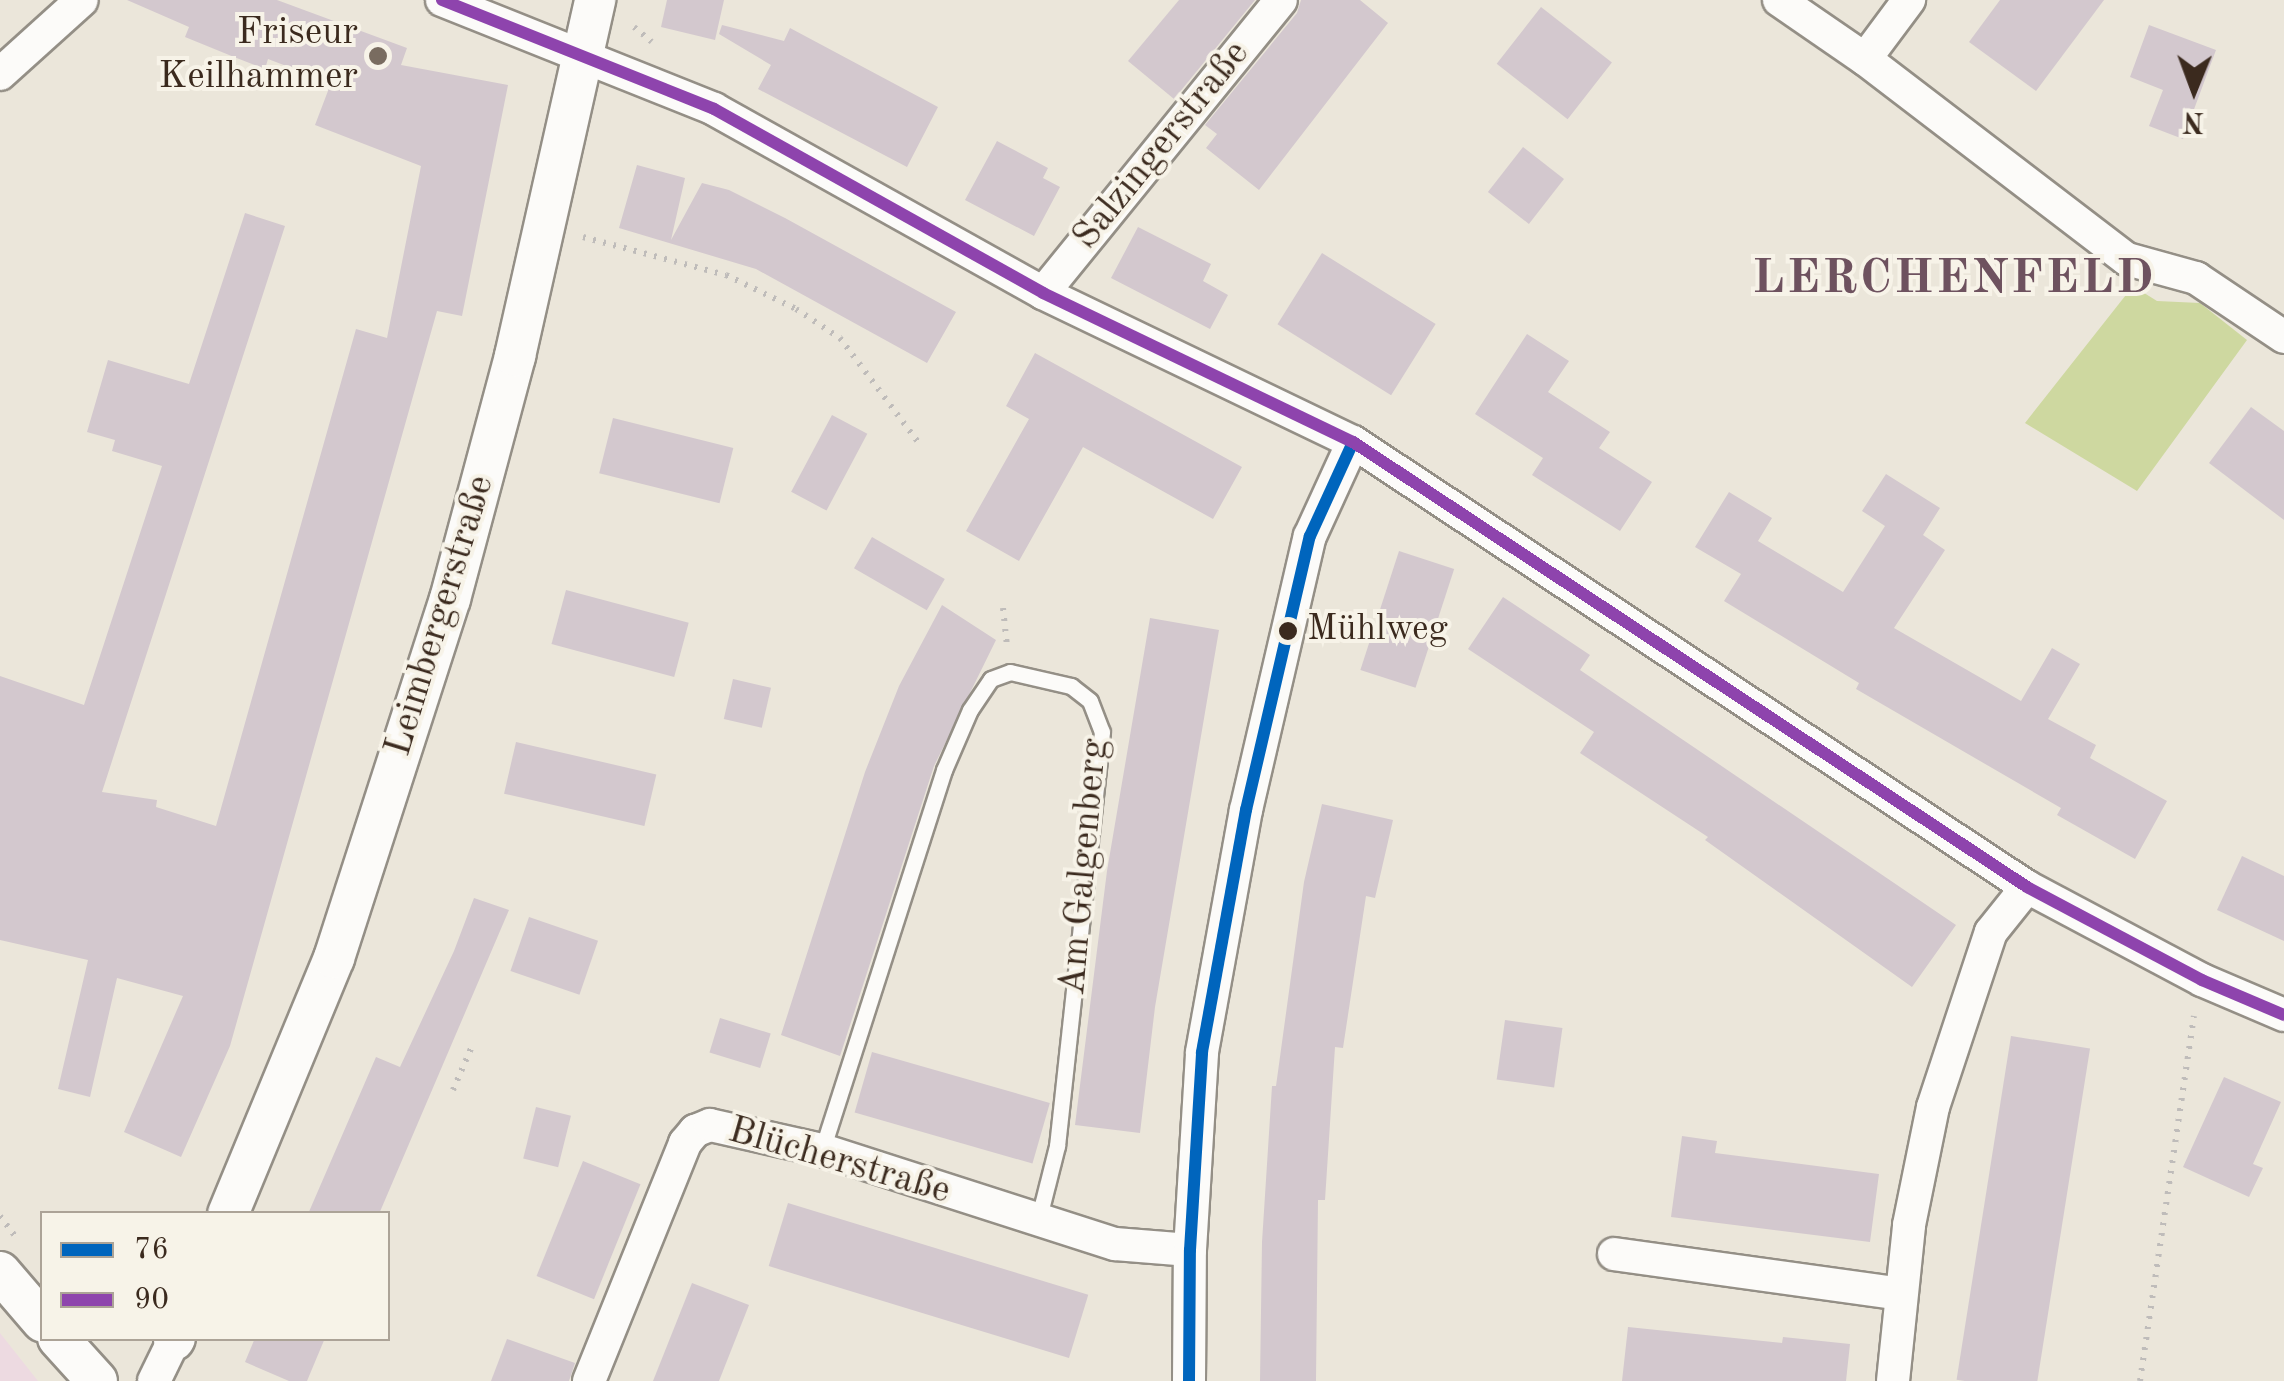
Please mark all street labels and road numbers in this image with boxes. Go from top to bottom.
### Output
street label: Salzingerstraße [1064,32,1260,260]
street label: Leimbergerstraße [377,470,505,762]
street label: Am Galgenberg [1051,737,1119,997]
street label: Blücherstraße [723,1109,955,1215]

